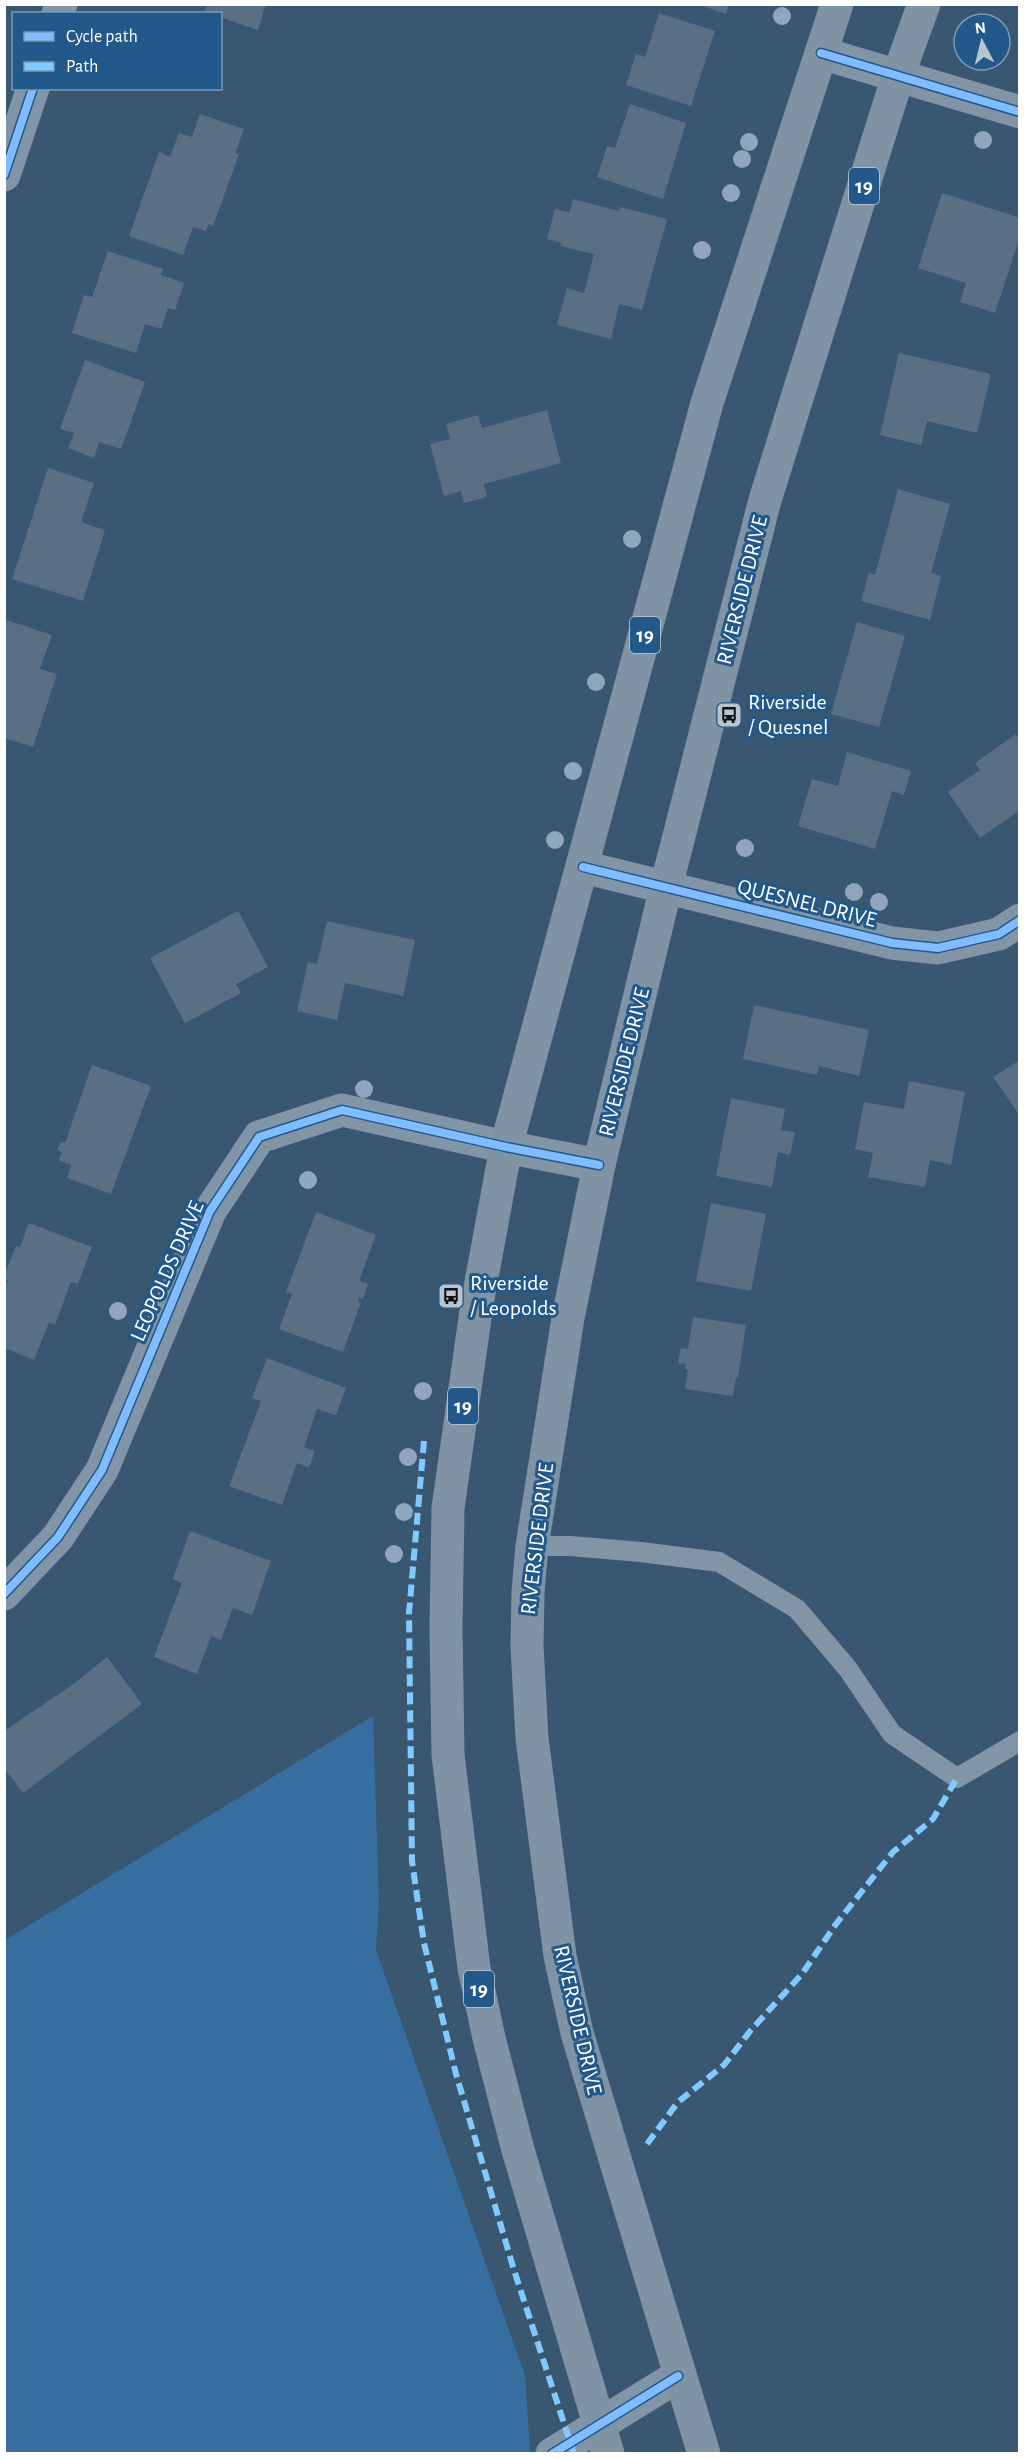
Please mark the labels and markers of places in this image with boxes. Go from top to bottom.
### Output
place label: Riverside / Quesnel [748,691,828,738]
bus stop icon: Riverside / Quesnel [714,700,744,730]
place label: Riverside / Leopolds [470,1272,557,1319]
bus stop icon: Riverside / Leopolds [436,1281,466,1311]

